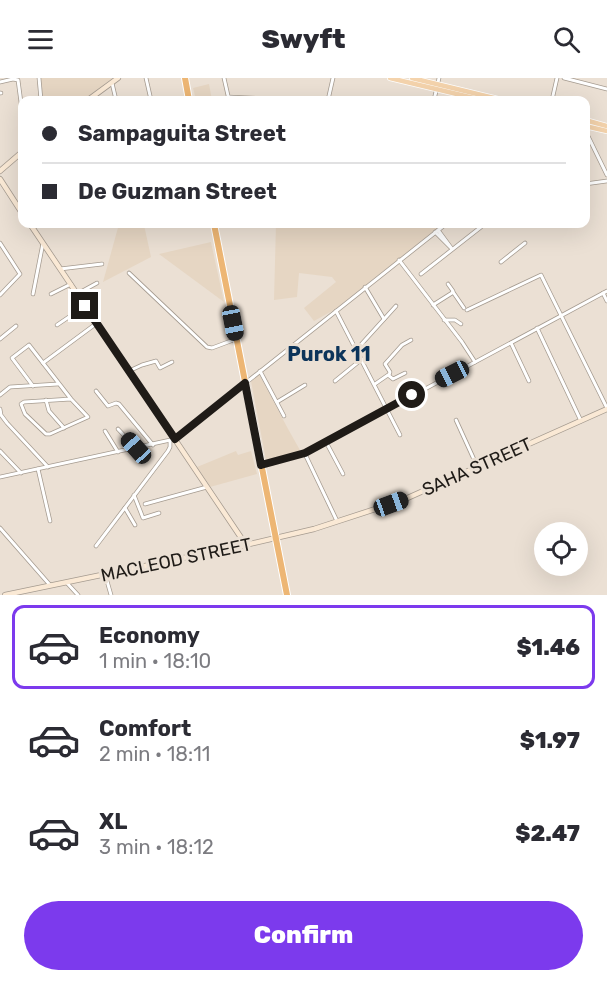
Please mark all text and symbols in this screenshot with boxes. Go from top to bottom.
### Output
icon: menu [24,23,57,56]
text: Swyft [261,23,346,55]
icon: search [550,23,583,56]
text: Sampaguita Street [78,120,286,147]
text: De Guzman Street [78,178,277,205]
route end [71,292,98,319]
car [221,304,245,342]
district label: Purok 11 [287,342,371,366]
car [432,358,472,390]
route start [398,381,425,408]
car [117,429,155,467]
street label: SAHA STREET [419,433,535,501]
car [371,489,411,519]
map controls [534,522,588,576]
button: locate [534,522,588,576]
street label: MACLEOD STREET [99,533,253,587]
icon: car [27,620,81,674]
text: Economy [99,622,200,649]
text: $1.46 [516,634,580,661]
text: 1 min · 18:10 [99,649,211,673]
icon: car [27,713,81,767]
text: Comfort [99,715,191,742]
text: $1.97 [520,727,580,754]
text: 2 min · 18:11 [99,742,210,766]
icon: car [27,806,81,860]
text: XL [99,808,127,835]
text: $2.47 [515,820,580,847]
text: 3 min · 18:12 [99,835,214,859]
button: Confirm [24,901,583,970]

